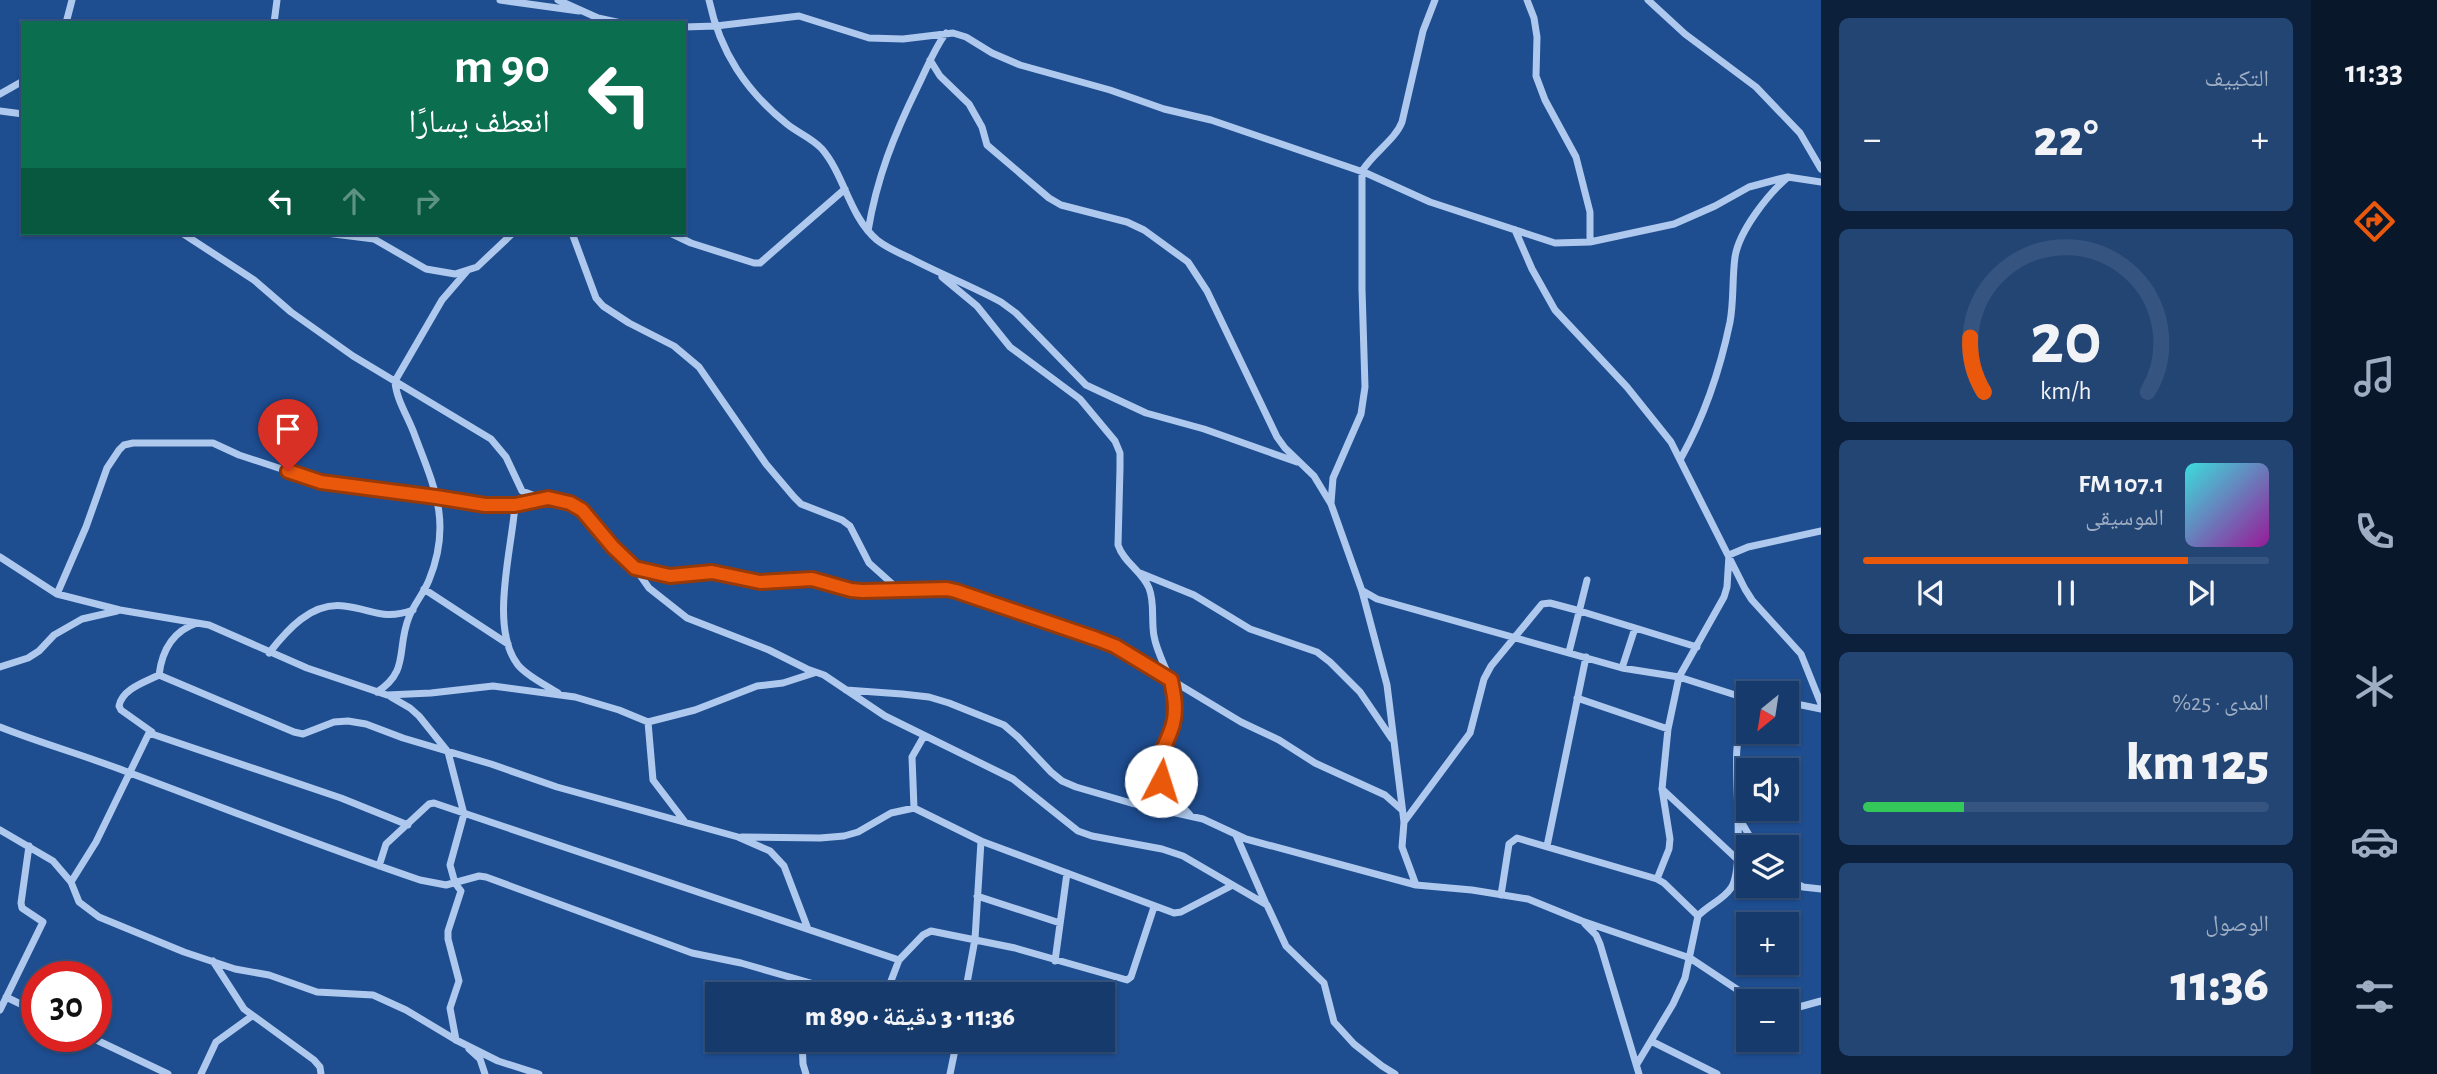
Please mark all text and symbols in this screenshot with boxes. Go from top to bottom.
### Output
text: 90 m [454,43,550,92]
icon: left [574,49,665,140]
text: 11:33 [2345,56,2403,88]
text: التكييف [2204,68,2269,91]
text: انعطف يسارًا [409,106,550,138]
text: 22° [2033,113,2099,165]
text: − [1863,121,1881,159]
text: + [2251,121,2269,159]
icon: left [262,182,300,220]
icon: ahead [335,182,373,220]
icon: right [408,182,446,220]
icon: directions [2350,197,2399,246]
text: 20 [2030,304,2102,377]
icon: music [2350,352,2399,401]
text: km/h [2040,379,2092,404]
pin [258,399,318,471]
icon: arrive [269,410,307,448]
text: 107.1 FM [2078,471,2164,497]
text: الموسيقى [2085,507,2164,530]
icon: phone [2350,507,2399,556]
icon: previous [1912,574,1950,612]
icon: pause [2047,574,2085,612]
icon: next [2182,574,2220,612]
icon: climate [2350,662,2399,711]
north arrow [1736,681,1799,744]
map controls [1736,681,1799,1052]
text: المدى · 25% [2172,692,2269,715]
text: 125 km [2126,737,2269,789]
position arrow [1124,744,1198,818]
button: sound [1736,758,1799,821]
icon: car [2350,817,2399,866]
button: layers [1736,835,1799,898]
button: + [1736,912,1799,975]
text: الوصول [2205,913,2269,936]
text: 11:36 [2171,958,2269,1010]
speed limit sign: 30 [21,961,112,1052]
icon: filters [2350,972,2399,1021]
button: − [1736,989,1799,1052]
text: 11:36 · 3 دقيقة · 890 m [805,1004,1015,1030]

